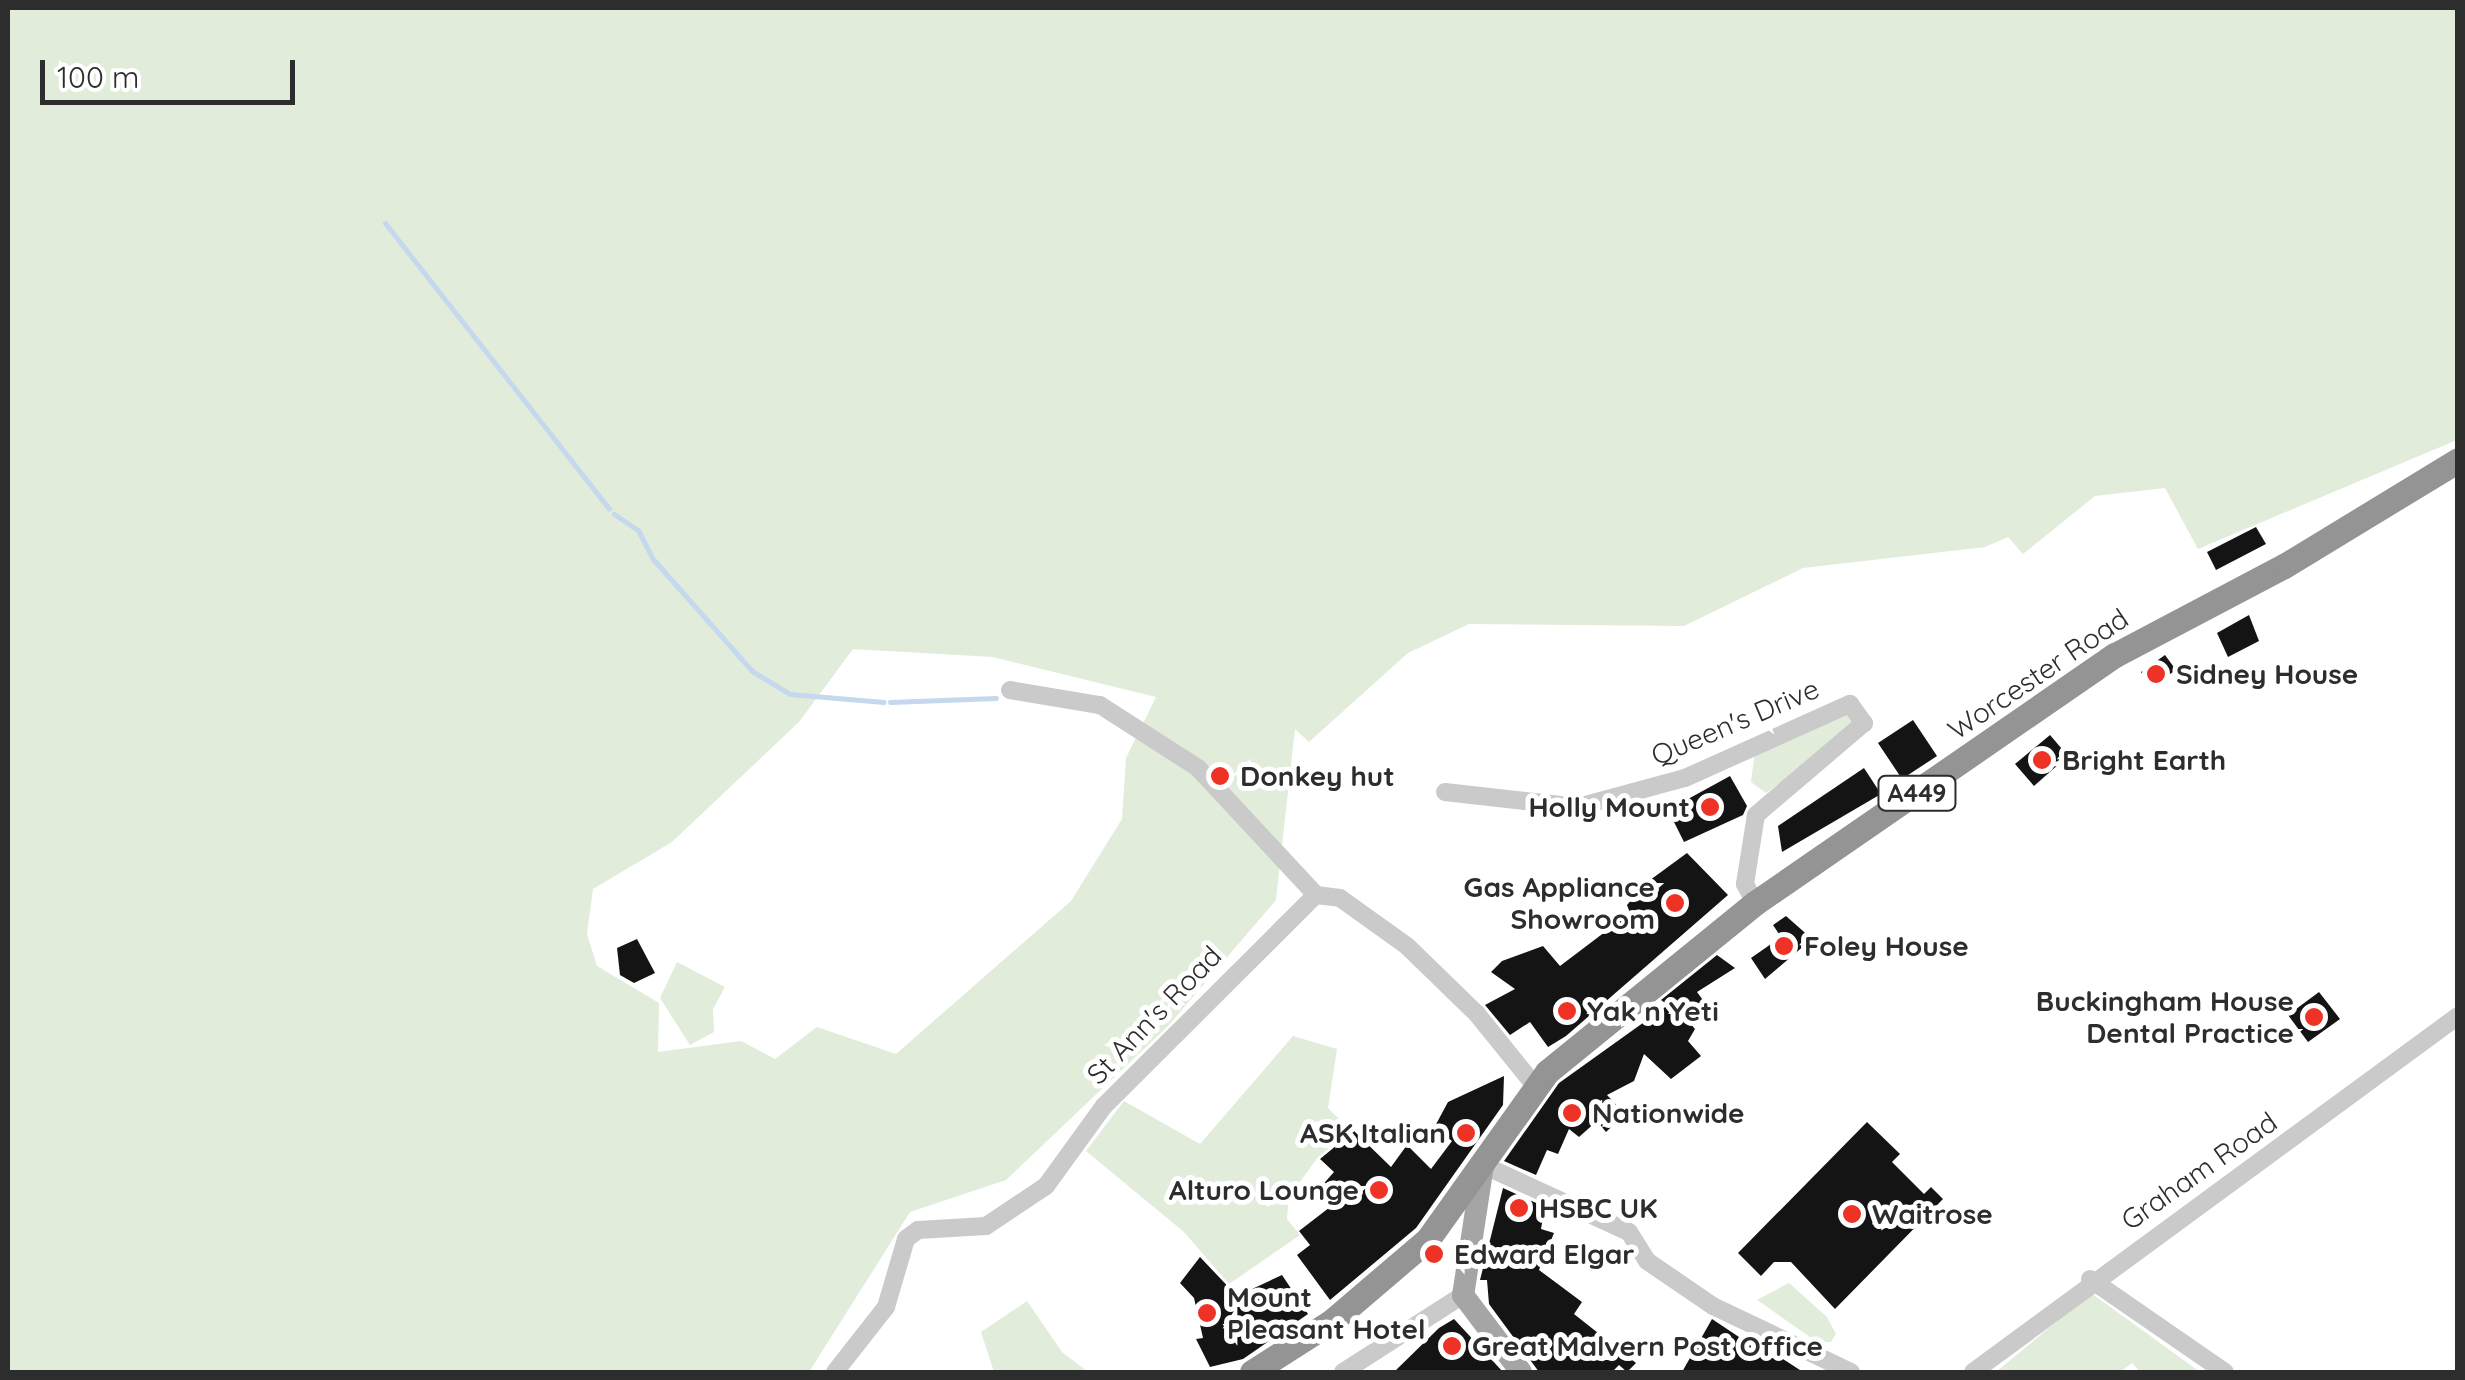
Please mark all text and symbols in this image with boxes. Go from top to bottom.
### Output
scale bar [45,40,300,102]
text: 100 m [57,58,139,96]
street label: Worcester Road [1941,601,2135,747]
place label: Sidney House [2176,657,2358,691]
marker: Sidney House [2145,663,2167,685]
street label: Queen's Drive [1646,672,1824,772]
place label: Bright Earth [2062,743,2226,777]
marker: Bright Earth [2031,749,2053,771]
place label: Donkey hut [1240,759,1395,793]
marker: Donkey hut [1209,765,1231,787]
road number: A449 [1877,773,1957,813]
place label: Holly Mount [1528,790,1690,824]
marker: Holly Mount [1699,796,1721,818]
place label: Gas Appliance Showroom [1464,870,1655,936]
marker: Gas Appliance Showroom [1664,892,1686,914]
place label: Foley House [1804,929,1969,963]
marker: Foley House [1773,935,1795,957]
street label: St Ann's Road [1080,939,1228,1091]
place label: Buckingham House Dental Practice [2036,984,2294,1050]
place label: Yak n Yeti [1587,994,1719,1028]
marker: Yak n Yeti [1556,1000,1578,1022]
marker: Buckingham House Dental Practice [2303,1006,2325,1028]
place label: Nationwide [1592,1096,1745,1130]
marker: Nationwide [1561,1102,1583,1124]
street label: Graham Road [2115,1105,2283,1237]
place label: ASK Italian [1300,1116,1446,1150]
marker: ASK Italian [1455,1122,1477,1144]
place label: Alturo Lounge [1169,1173,1359,1207]
marker: Alturo Lounge [1368,1179,1390,1201]
place label: HSBC UK [1539,1191,1658,1225]
marker: HSBC UK [1508,1197,1530,1219]
place label: Waitrose [1872,1197,1993,1231]
marker: Waitrose [1841,1203,1863,1225]
place label: Edward Elgar [1454,1237,1634,1271]
marker: Edward Elgar [1423,1243,1445,1265]
place label: Mount Pleasant Hotel [1227,1280,1426,1346]
marker: Mount Pleasant Hotel [1196,1302,1218,1324]
place label: Great Malvern Post Office [1472,1329,1823,1363]
marker: Great Malvern Post Office [1441,1335,1463,1357]

